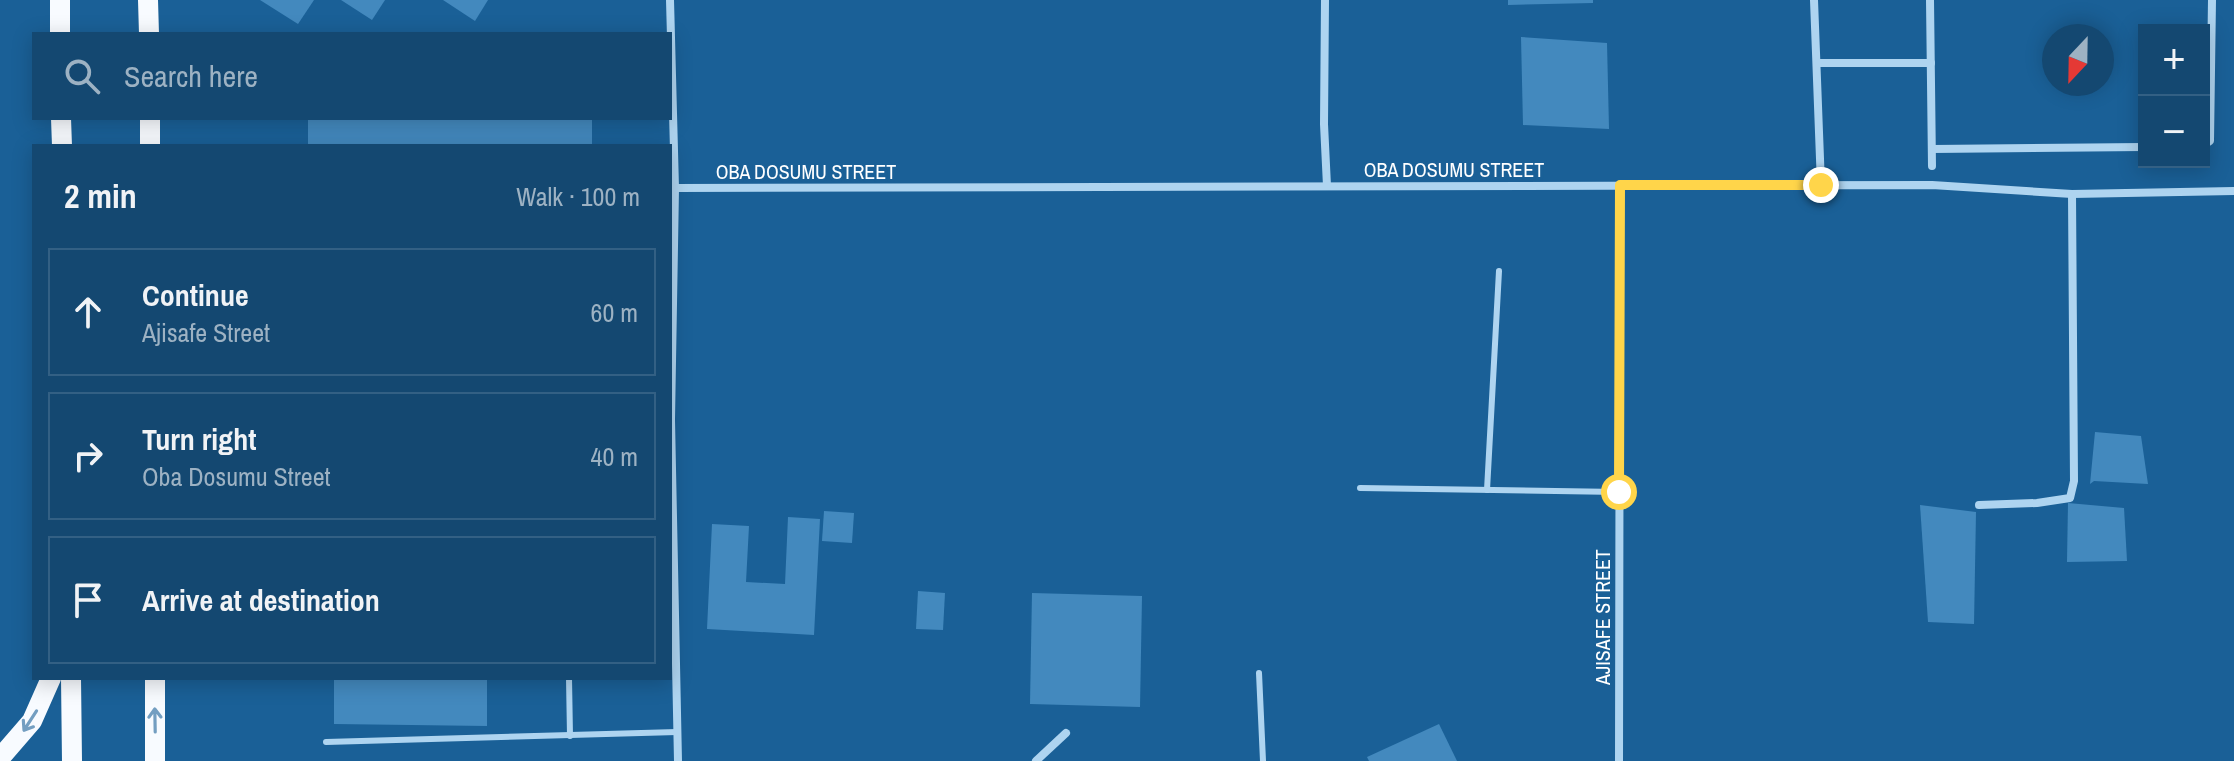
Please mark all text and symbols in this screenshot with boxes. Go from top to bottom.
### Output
north arrow [2042,24,2114,96]
map controls [2138,24,2210,168]
button: + [2138,24,2210,96]
search box [32,32,672,120]
icon: search [60,54,104,98]
text: Search here [124,56,258,96]
button: − [2138,96,2210,168]
street label: OBA DOSUMU STREET [1364,156,1544,183]
street label: OBA DOSUMU STREET [716,158,896,185]
route end [1803,167,1839,203]
text: 2 min [64,173,137,219]
text: Walk · 100 m [516,179,640,214]
text: Continue [142,275,249,315]
icon: ahead [66,290,110,334]
text: 60 m [591,295,638,330]
text: Ajisafe Street [142,315,270,350]
text: Turn right [142,419,256,459]
icon: right [66,434,110,478]
text: 40 m [591,439,638,474]
text: Oba Dosumu Street [142,459,330,494]
route start [1601,474,1637,510]
street label: AJISAFE STREET [1589,549,1616,686]
icon: arrive [66,578,110,622]
text: Arrive at destination [142,580,380,620]
one-way arrow [147,707,163,733]
one-way arrow [22,709,39,731]

